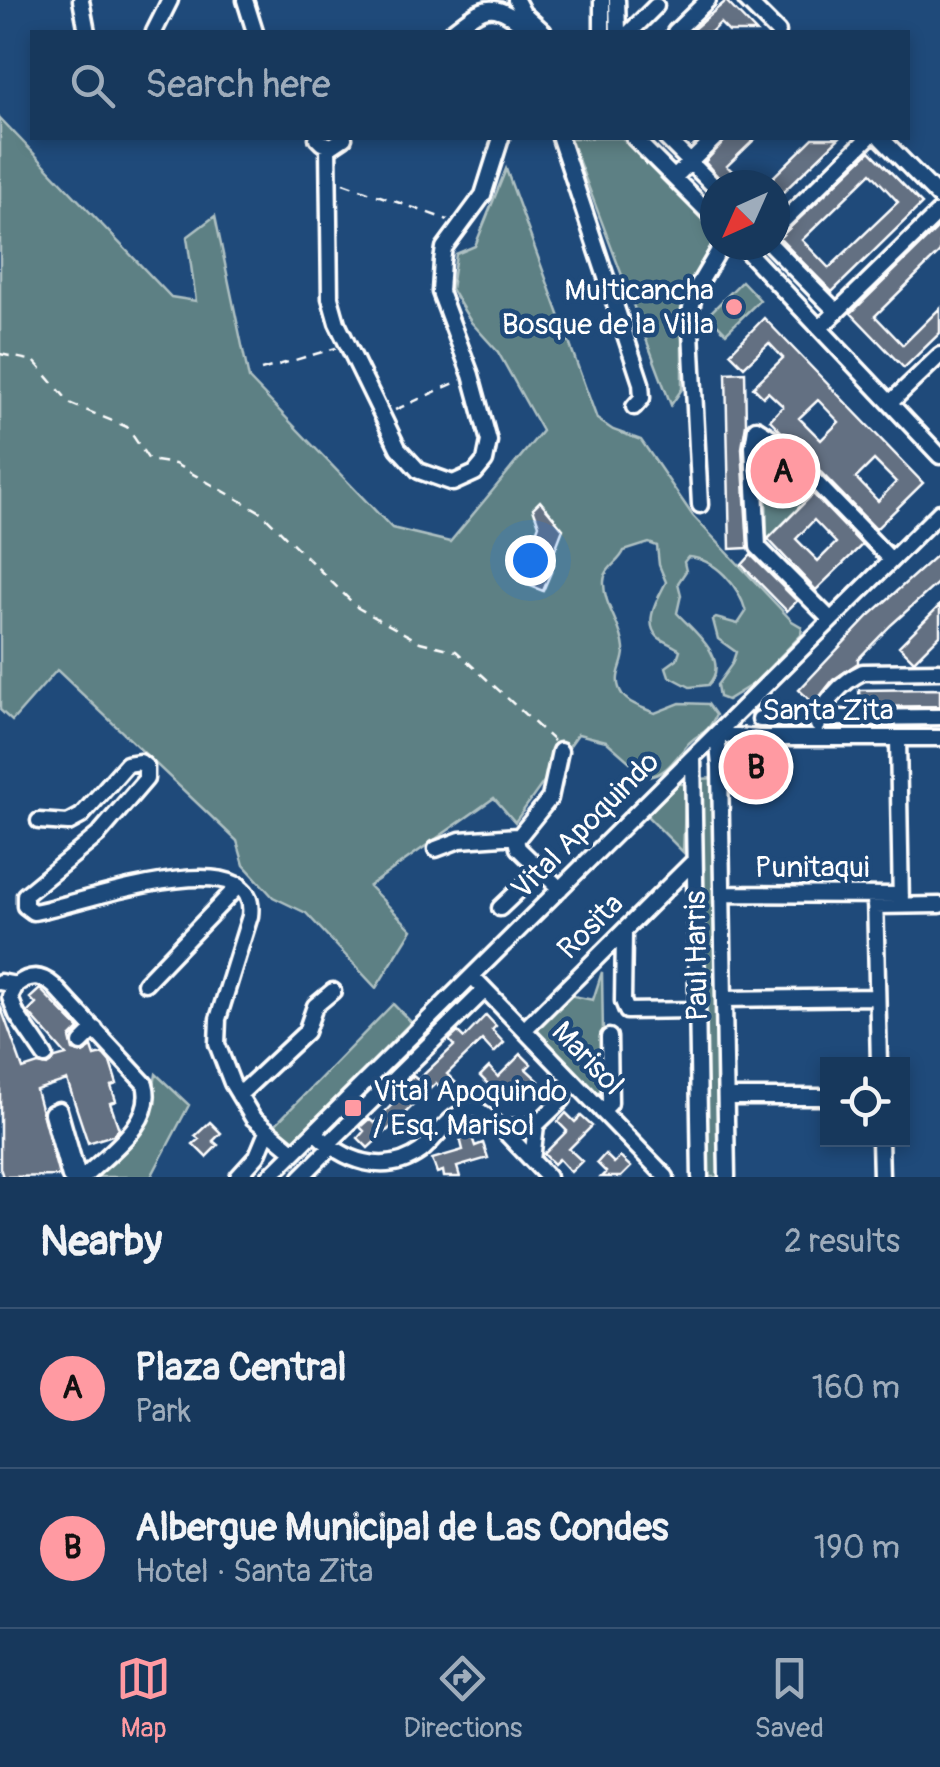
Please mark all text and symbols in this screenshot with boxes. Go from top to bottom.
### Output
search box [30,30,910,140]
icon: search [65,58,120,113]
text: Search here [145,61,331,109]
north arrow [700,170,790,260]
place label: Multicancha Bosque de la Villa [502,272,714,343]
marker: Multicancha Bosque de la Villa [723,296,745,318]
pin: A [750,434,816,508]
your location [505,535,556,586]
street label: Santa Zita [762,692,894,729]
pin: B [724,730,788,804]
street label: Vital Apoquindo [504,744,667,907]
street label: Punitaqui [755,849,869,886]
street label: Rosita [550,886,631,967]
street label: Paul Harris [677,890,716,1022]
street label: Marisol [544,1014,632,1103]
map controls [820,1057,910,1147]
button: locate [820,1057,910,1147]
place label: Vital Apoquindo / Esq. Marisol [373,1073,567,1144]
marker: Vital Apoquindo / Esq. Marisol [342,1097,364,1119]
text: Nearby [40,1216,162,1268]
text: 2 results [784,1222,900,1262]
text: Plaza Central [135,1344,347,1392]
text: A [62,1368,83,1408]
text: 160 m [812,1368,900,1408]
text: Park [135,1392,191,1432]
text: Albergue Municipal de Las Condes [135,1504,669,1552]
text: B [63,1528,82,1568]
text: 190 m [814,1528,900,1568]
text: Hotel · Santa Zita [135,1552,373,1592]
tab: Map [116,1651,171,1746]
tab: Directions [403,1651,522,1746]
tab: Saved [754,1651,824,1746]

